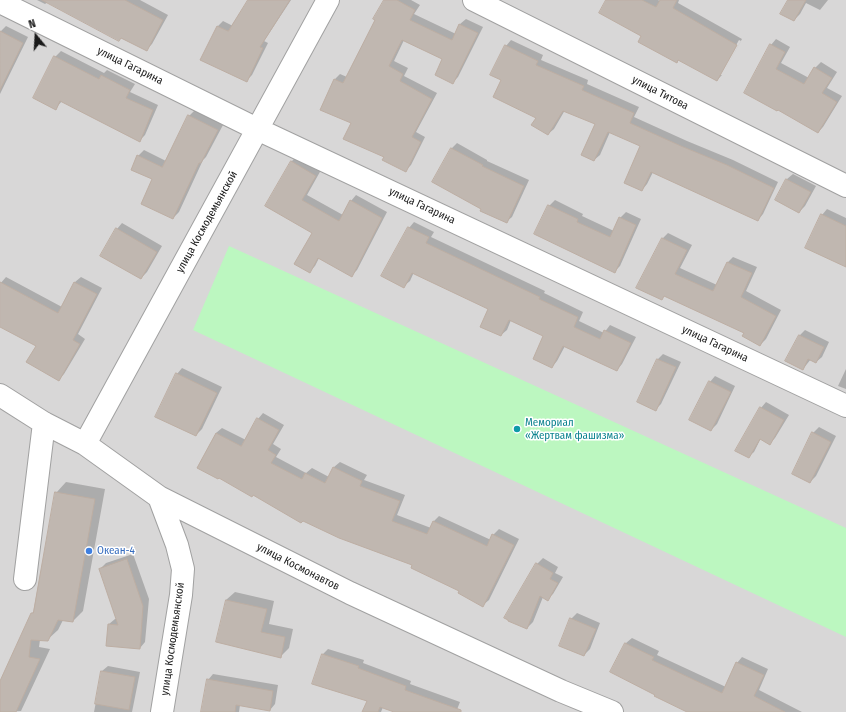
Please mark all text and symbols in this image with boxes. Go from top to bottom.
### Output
north arrow [16,16,56,56]
text: N [27,17,37,31]
street label: улица Гагарина [95,44,165,88]
street label: улица Титова [630,73,690,113]
street label: улица Космодемьянской [174,169,240,275]
street label: улица Гагарина [387,185,457,227]
street label: улица Гагарина [680,323,750,365]
place label: Мемориал «Жертвам фашизма» [525,416,624,442]
marker: Мемориал «Жертвам фашизма» [512,424,522,434]
street label: улица Космонавтов [255,540,341,594]
place label: Океан-4 [97,544,135,558]
marker: Океан-4 [84,546,94,556]
street label: улица Космодемьянской [159,582,187,696]

